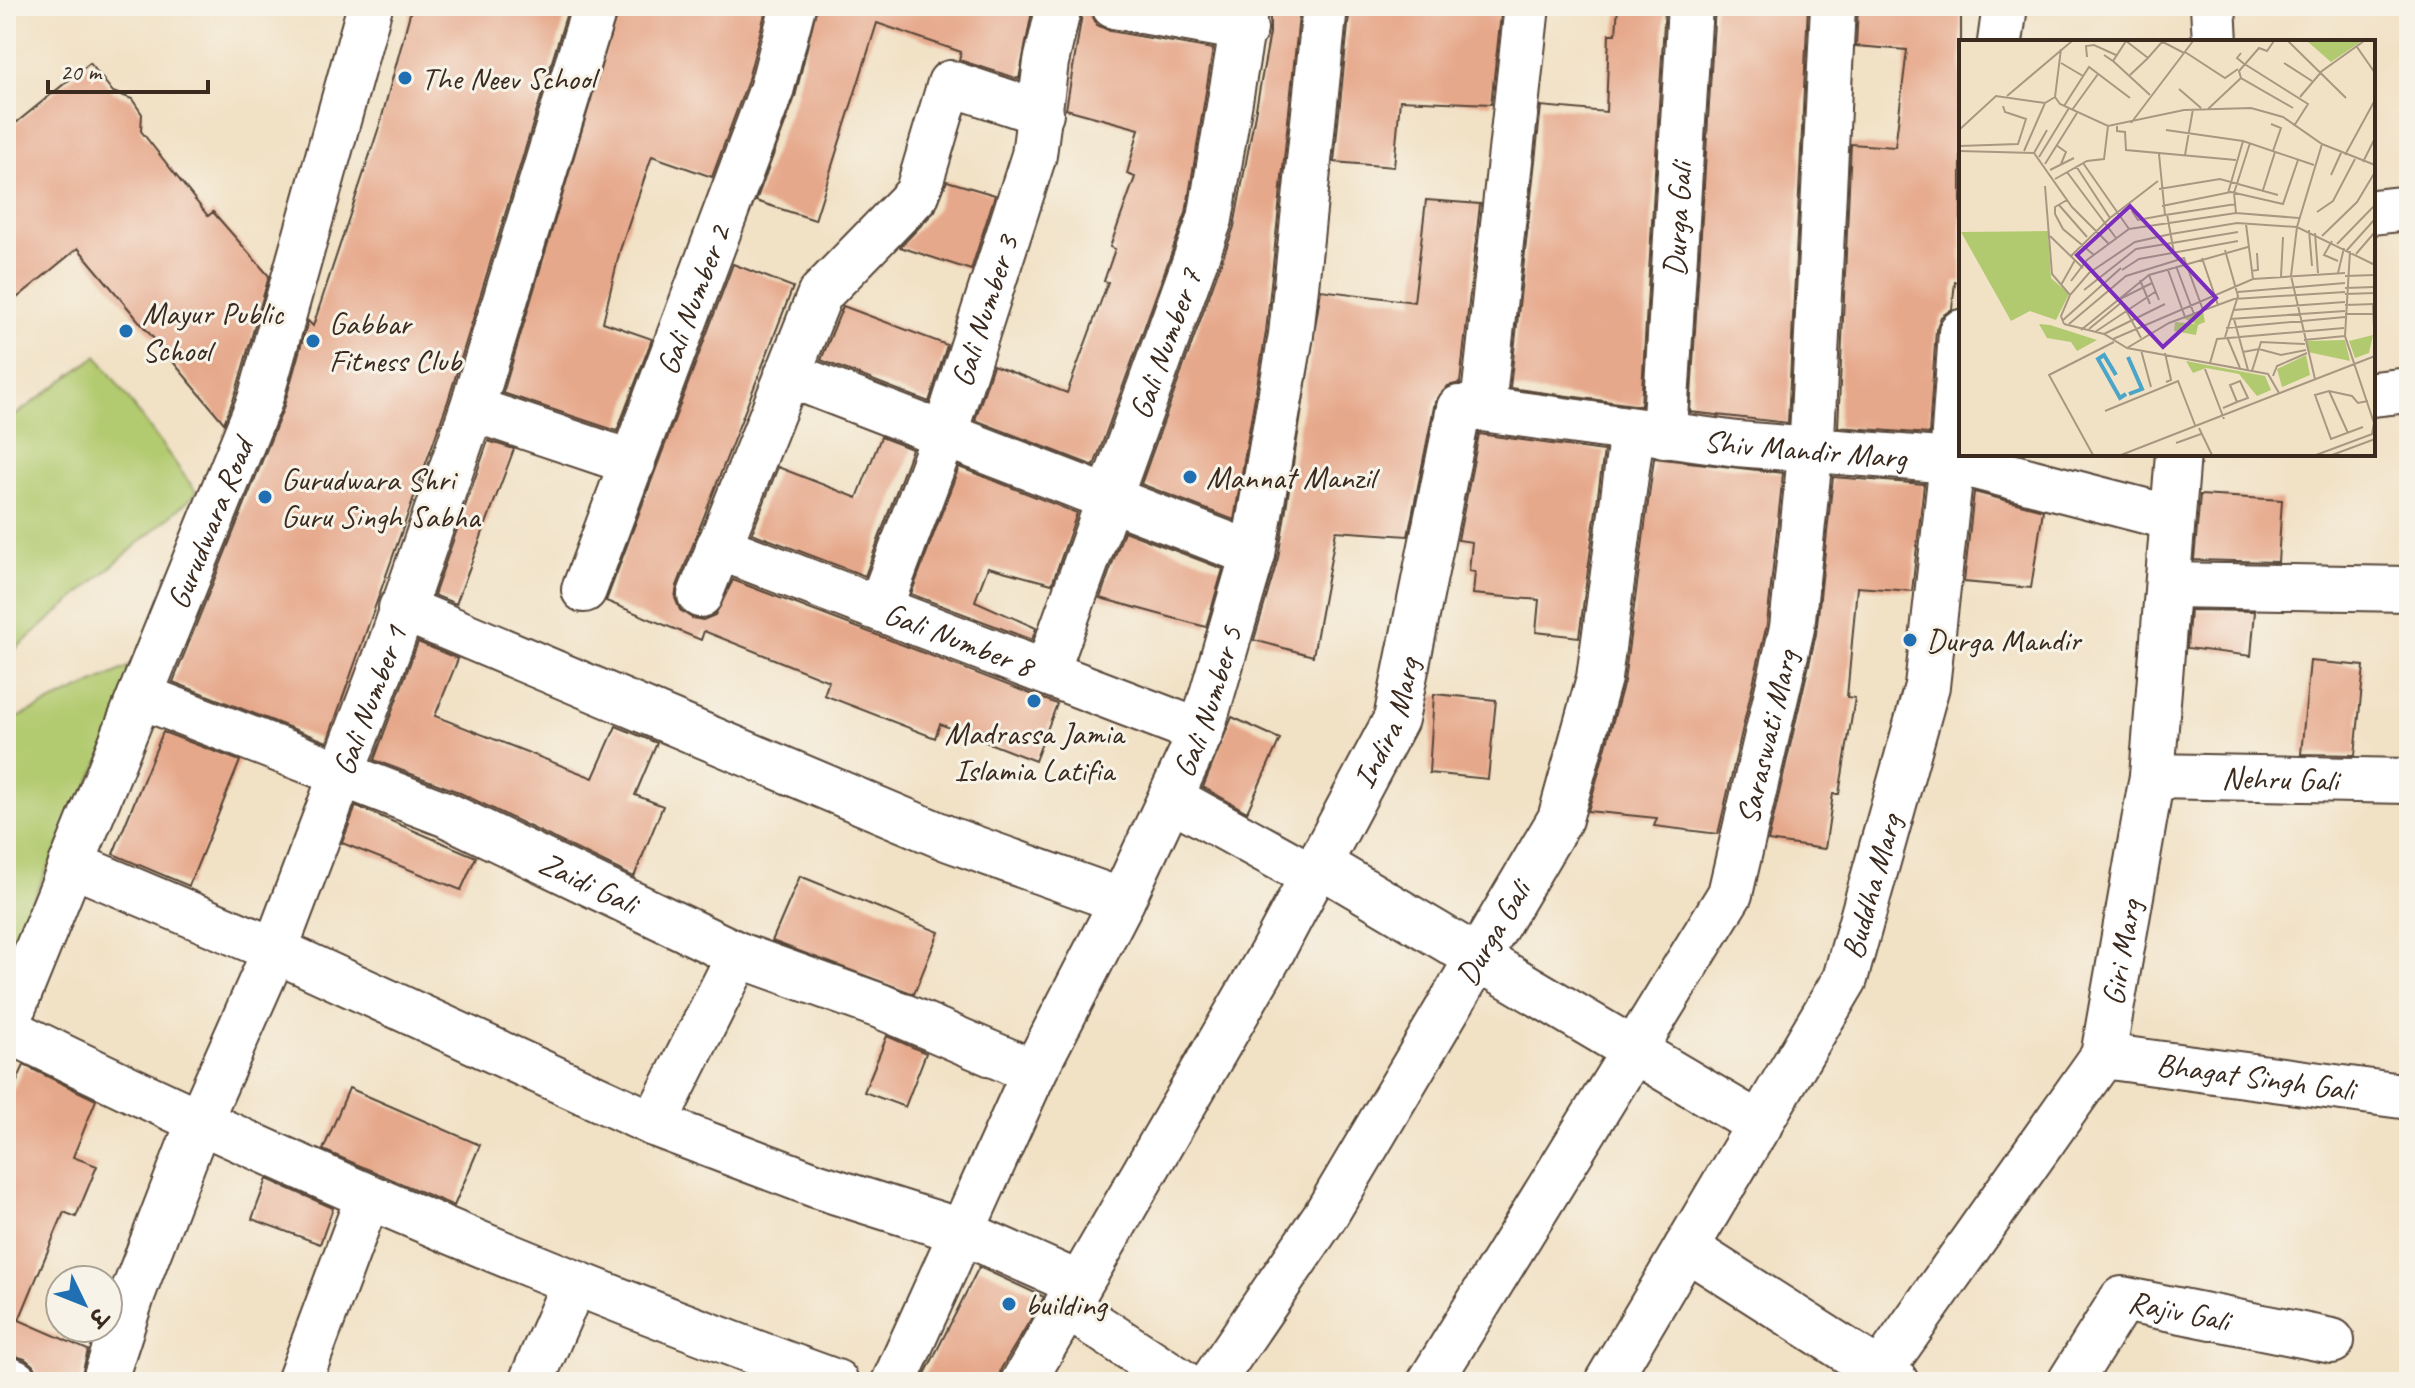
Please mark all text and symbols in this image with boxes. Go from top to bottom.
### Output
inset map [1959,40,2375,456]
scale bar [48,44,208,94]
text: 20 m [60,57,103,87]
place label: The Neev School [421,58,601,99]
marker: The Neev School [396,69,414,87]
street label: Durga Gali [1653,157,1701,278]
street label: Gali Number 2 [646,217,740,380]
street label: Gali Number 3 [941,228,1028,392]
street label: Gali Number 7 [1119,262,1211,424]
place label: Mayur Public School [142,293,285,371]
place label: Gabbar Fitness Club [329,303,463,381]
marker: Mayur Public School [117,322,135,340]
marker: Gabbar Fitness Club [304,332,322,350]
street label: Shiv Mandir Marg [1701,419,1910,478]
street label: Gurudwara Road [157,428,265,615]
place label: Mannat Manzil [1206,457,1381,498]
place label: Gurudwara Shri Guru Singh Sabha [281,459,482,537]
marker: Mannat Manzil [1181,468,1199,486]
marker: Gurudwara Shri Guru Singh Sabha [256,488,274,506]
street label: Gali Number 8 [879,592,1042,687]
street label: Gali Number 1 [323,619,416,781]
street label: Gali Number 5 [1162,620,1252,783]
place label: Durga Mandir [1926,620,2083,661]
marker: Durga Mandir [1901,631,1919,649]
street label: Saraswati Marg [1726,644,1807,828]
street label: Indira Marg [1343,652,1429,795]
marker: Madrassa Jamia Islamia Latifia [1025,692,1043,710]
place label: Madrassa Jamia Islamia Latifia [945,713,1126,791]
street label: Nehru Gali [2221,757,2343,800]
street label: Buddha Marg [1831,807,1911,963]
street label: Zaidi Gali [533,842,648,925]
street label: Durga Gali [1446,870,1541,992]
street label: Giri Marg [2092,895,2151,1008]
street label: Bhagat Singh Gali [2154,1043,2361,1111]
north arrow [44,1264,124,1344]
street label: Rajiv Gali [2125,1280,2237,1341]
place label: building [1025,1284,1109,1325]
marker: building [1000,1295,1018,1313]
text: उ [81,1301,114,1334]

